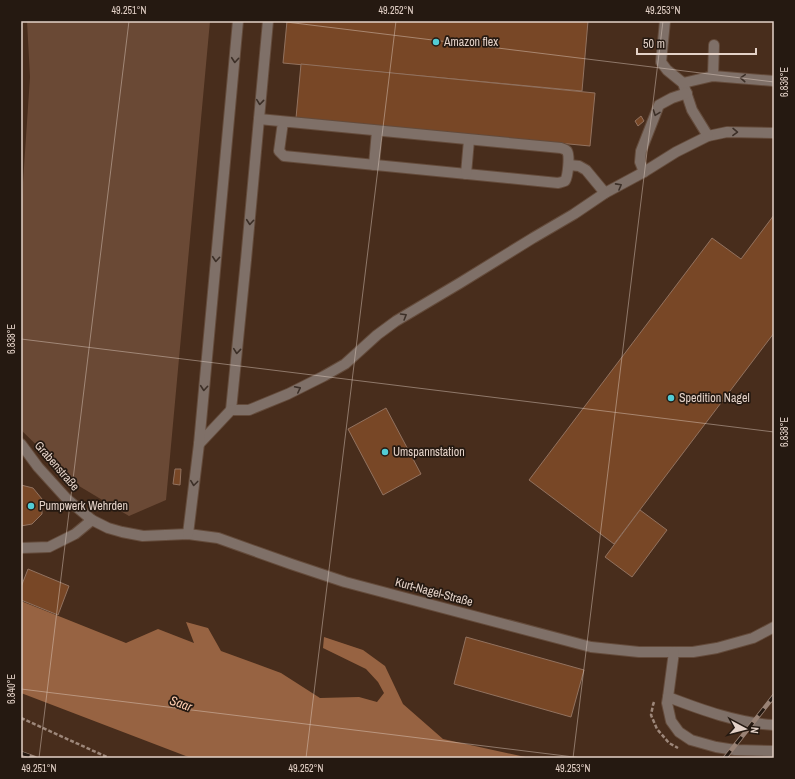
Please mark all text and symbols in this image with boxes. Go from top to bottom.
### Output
text: 49.251°N [112,4,147,17]
text: 49.252°N [379,4,414,17]
text: 49.253°N [646,4,681,17]
scale bar [637,30,756,56]
place label: Amazon flex [443,34,498,50]
text: 50 m [643,36,665,52]
marker: Amazon flex [431,37,441,47]
one-way arrow [230,57,239,63]
text: 6.836°E [778,67,791,97]
one-way arrow [740,74,746,83]
one-way arrow [256,99,265,105]
one-way arrow [652,109,660,116]
one-way arrow [732,128,738,136]
one-way arrow [614,183,622,190]
one-way arrow [245,219,254,225]
one-way arrow [211,256,220,262]
one-way arrow [400,313,407,320]
text: 6.838°E [5,324,18,354]
one-way arrow [233,348,242,354]
one-way arrow [200,385,209,391]
one-way arrow [294,386,301,394]
place label: Spedition Nagel [679,390,750,406]
marker: Spedition Nagel [666,393,676,403]
text: 6.838°E [778,417,791,447]
street label: Grabenstraße [31,438,83,494]
place label: Umspannstation [393,444,465,460]
marker: Umspannstation [380,447,390,457]
one-way arrow [190,480,199,486]
place label: Pumpwerk Wehrden [39,498,128,514]
marker: Pumpwerk Wehrden [26,501,36,511]
street label: Kurt-Nagel-Straße [393,574,475,610]
text: 6.840°E [5,674,18,704]
water label: Saar [167,692,195,715]
north arrow [725,709,765,749]
text: N [748,726,762,734]
text: 49.251°N [22,762,57,775]
text: 49.252°N [289,762,324,775]
text: 49.253°N [556,762,591,775]

